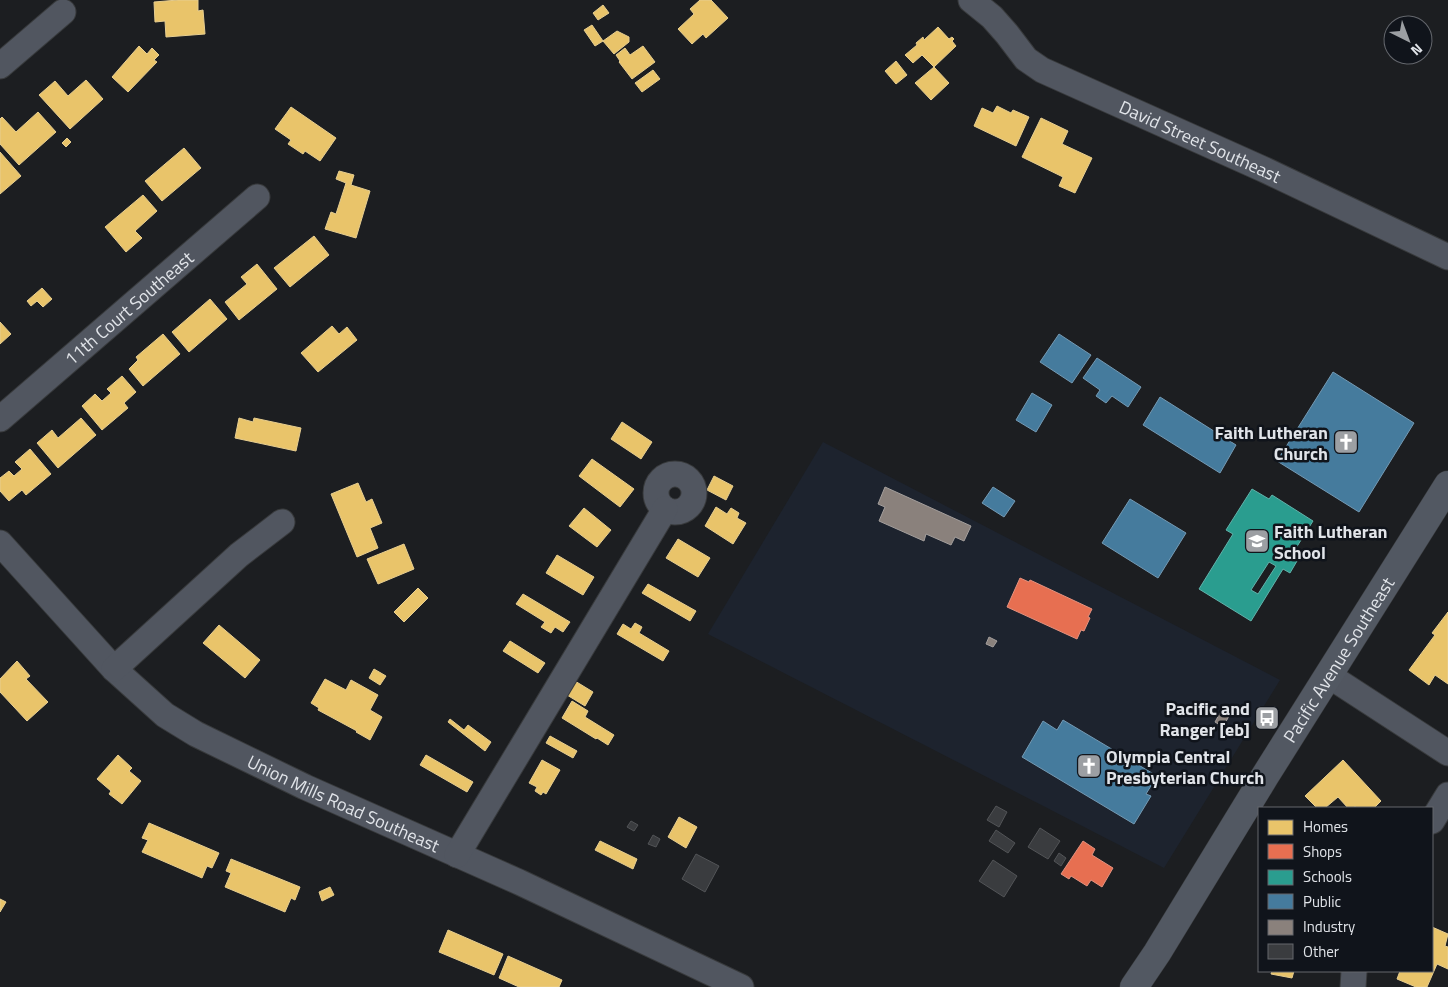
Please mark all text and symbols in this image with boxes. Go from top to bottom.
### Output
north arrow [1383,15,1433,65]
text: N [1406,39,1428,61]
street label: David Street Southeast [1115,93,1286,190]
street label: 11th Court Southeast [58,244,200,371]
place label: Faith Lutheran Church [1214,419,1328,467]
church icon: Faith Lutheran Church [1333,429,1359,455]
place label: Faith Lutheran School [1274,518,1388,566]
school or university icon: Faith Lutheran School [1244,528,1270,554]
street label: Pacific Avenue Southeast [1276,571,1401,748]
place label: Pacific and Ranger [eb] [1160,695,1250,743]
bus stop icon: Pacific and Ranger [eb] [1254,705,1280,731]
place label: Olympia Central Presbyterian Church [1106,743,1264,791]
street label: Union Mills Road Southeast [243,748,445,859]
church icon: Olympia Central Presbyterian Church [1076,753,1102,779]
legend [1258,807,1433,972]
text: Homes [1303,815,1348,838]
text: Shops [1303,840,1342,863]
text: Schools [1303,865,1352,888]
text: Public [1303,890,1341,913]
text: Industry [1303,915,1355,938]
text: Other [1303,940,1339,963]

